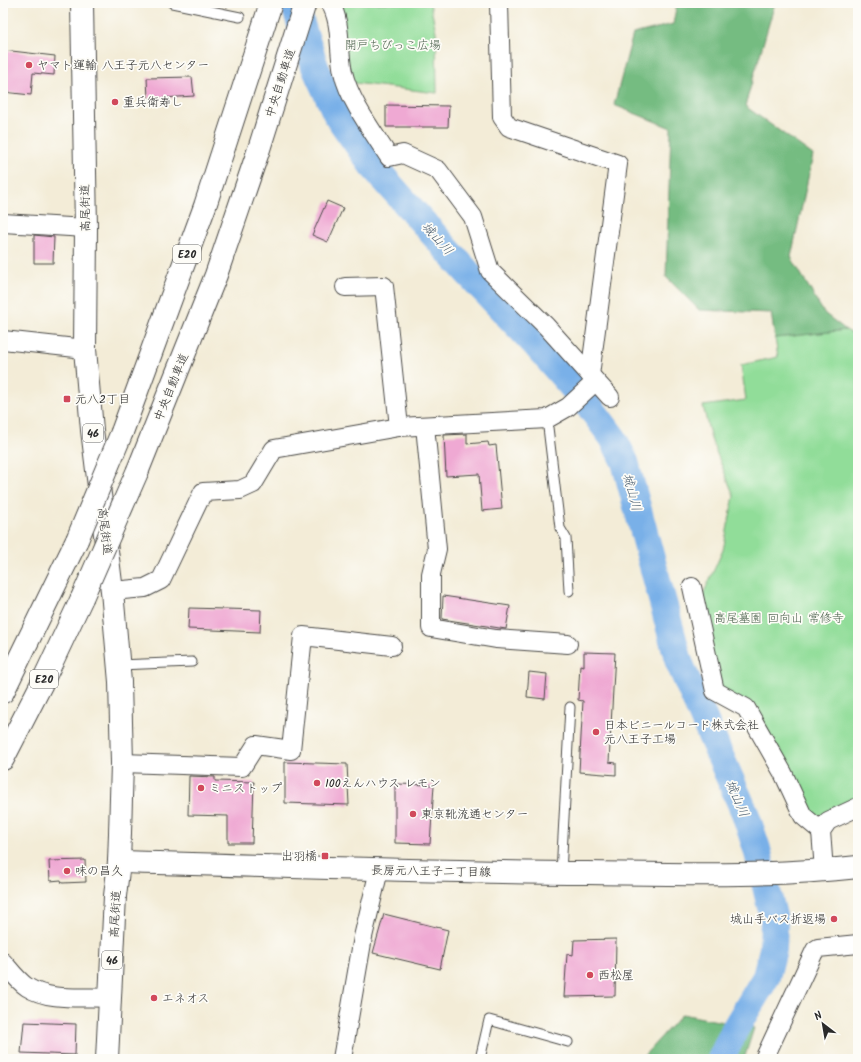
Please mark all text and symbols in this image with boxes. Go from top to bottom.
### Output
park label: 開戸ちびっこ広場 [345,36,441,55]
street label: 中央自動車道 [260,46,301,120]
place label: ヤマト運輸 八王子元八センター [37,56,209,75]
marker: ヤマト運輸 八王子元八センター [24,60,34,70]
place label: 重兵衛寿し [123,93,183,112]
marker: 重兵衛寿し [110,97,120,107]
street label: 高尾街道 [76,184,95,232]
water label: 城山川 [416,217,458,261]
road number: E20 [173,245,201,263]
street label: 中央自動車道 [149,350,194,424]
place label: 元八2丁目 [75,390,130,409]
marker: 元八2丁目 [62,394,72,404]
road number: 46 [83,424,103,442]
water label: 城山川 [616,471,647,514]
street label: 高尾街道 [92,506,117,556]
park label: 高尾墓園 回向山 常修寺 [714,609,844,628]
road number: E20 [30,670,58,688]
place label: 日本ビニールコード株式会社 元八王子工場 [604,716,759,749]
marker: 日本ビニールコード株式会社 元八王子工場 [591,727,601,737]
place label: 100えんハウス レモン [325,774,441,793]
water label: 城山川 [719,777,754,821]
marker: 100えんハウス レモン [312,778,322,788]
place label: ミニストップ [209,779,282,798]
marker: ミニストップ [196,783,206,793]
place label: 東京靴流通センター [421,805,529,824]
marker: 東京靴流通センター [408,809,418,819]
place label: 出羽橋 [281,847,317,866]
marker: 出羽橋 [320,851,330,861]
street label: 長房元八王子二丁目線 [371,861,491,882]
place label: 味の昌久 [75,862,123,881]
marker: 味の昌久 [62,866,72,876]
street label: 高尾街道 [105,890,126,938]
place label: 城山手バス折返場 [730,910,826,929]
marker: 城山手バス折返場 [829,914,839,924]
road number: 46 [102,951,122,969]
place label: 西松屋 [598,966,634,985]
marker: 西松屋 [585,970,595,980]
place label: エネオス [162,989,209,1008]
marker: エネオス [149,993,159,1003]
north arrow [803,1004,843,1044]
text: N [811,1007,826,1026]

